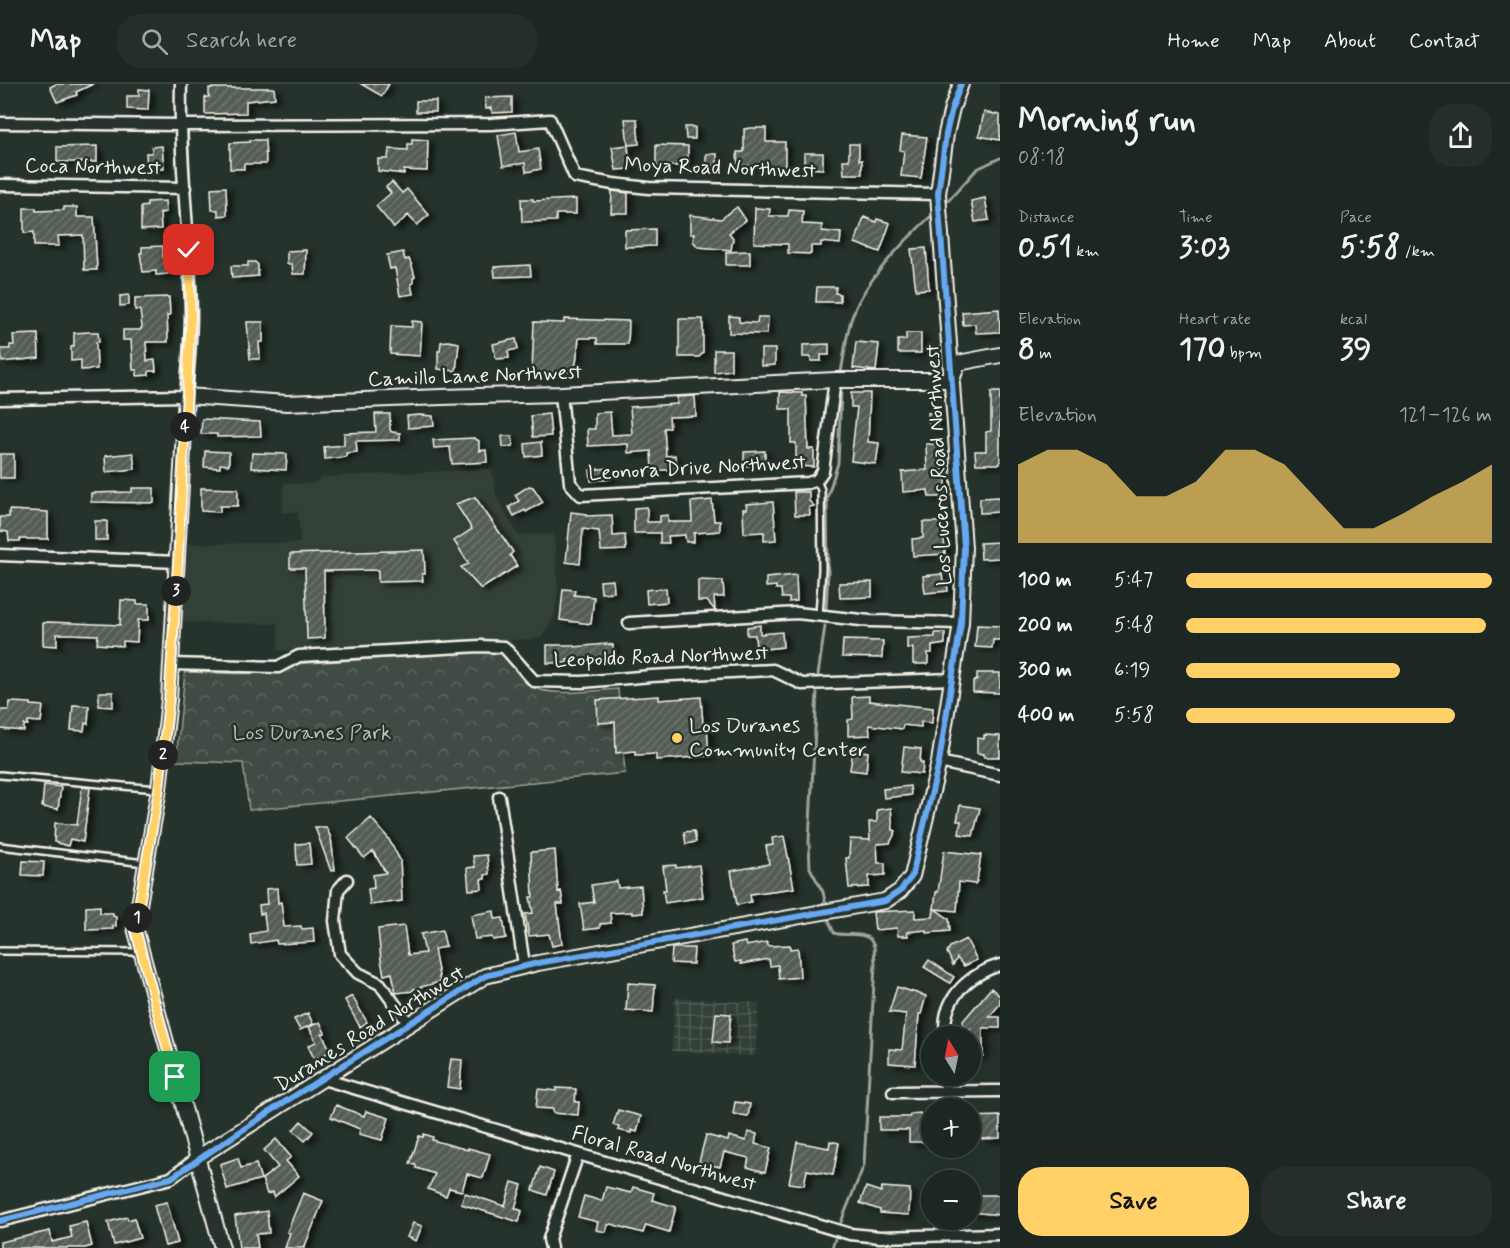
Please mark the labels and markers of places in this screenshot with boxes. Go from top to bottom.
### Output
pin [163,224,214,275]
pin: 4 [170,412,200,442]
pin: 3 [161,576,191,606]
place label: Los Duranes Community Center [689,712,867,764]
marker: Los Duranes Community Center [670,731,684,745]
pin: 2 [148,740,178,770]
pin: 1 [122,903,152,933]
pin [149,1051,200,1102]

